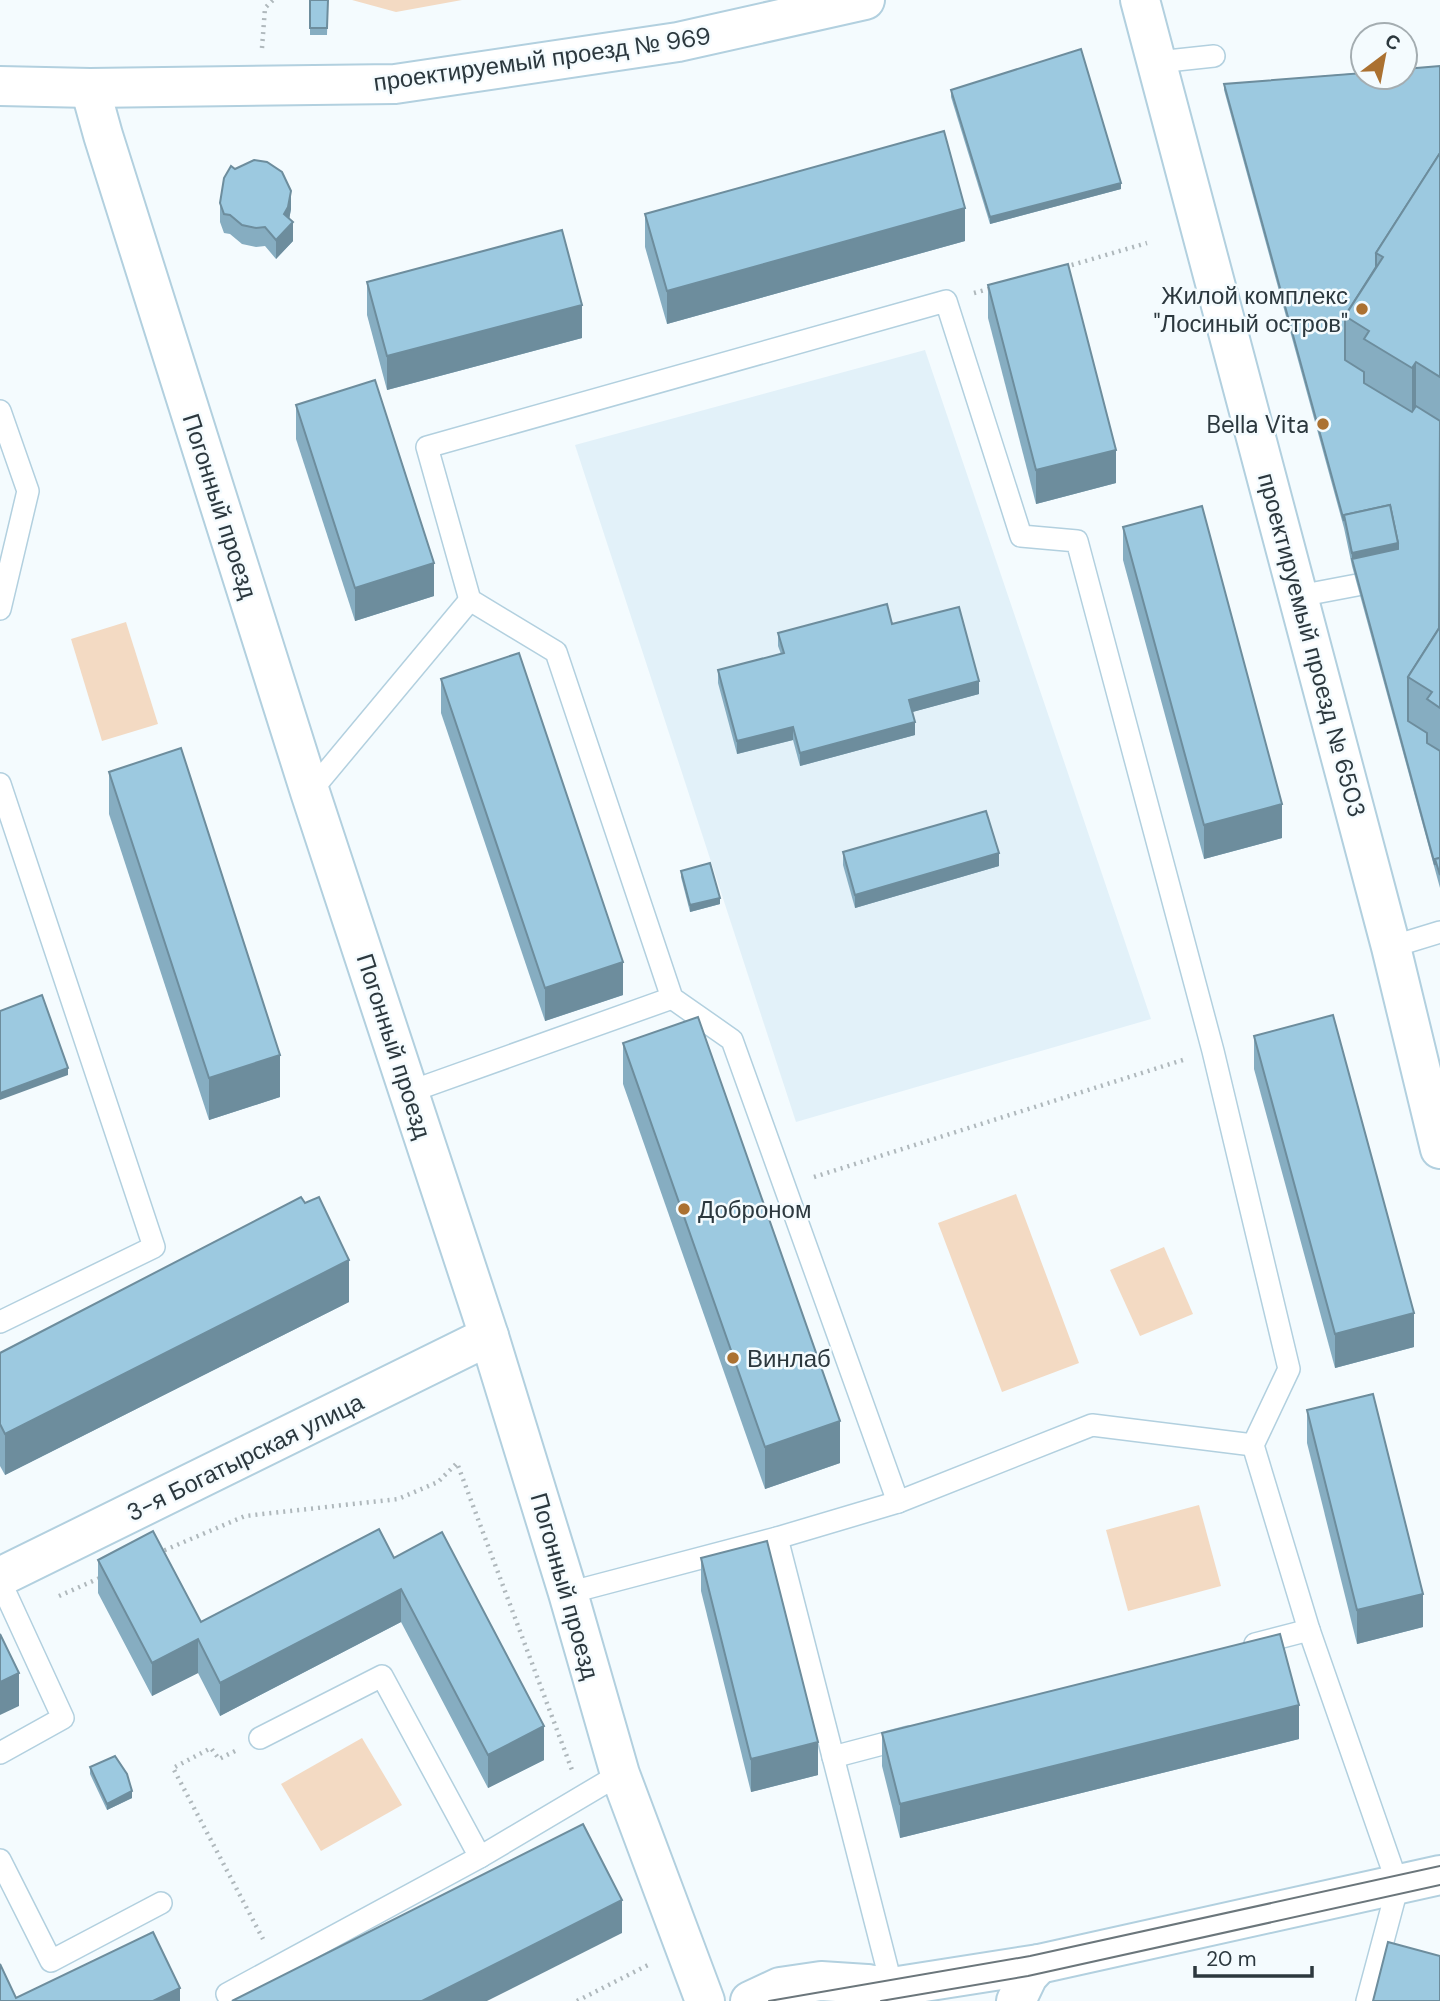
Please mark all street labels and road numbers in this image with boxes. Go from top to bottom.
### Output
street label: проектируемый проезд № 969 [371,20,713,98]
street label: Погонный проезд [175,410,265,602]
street label: проектируемый проезд № 6503 [1251,469,1373,821]
street label: Погонный проезд [349,950,439,1142]
street label: 3-я Богатырская улица [121,1386,369,1528]
street label: Погонный проезд [524,1489,606,1683]

